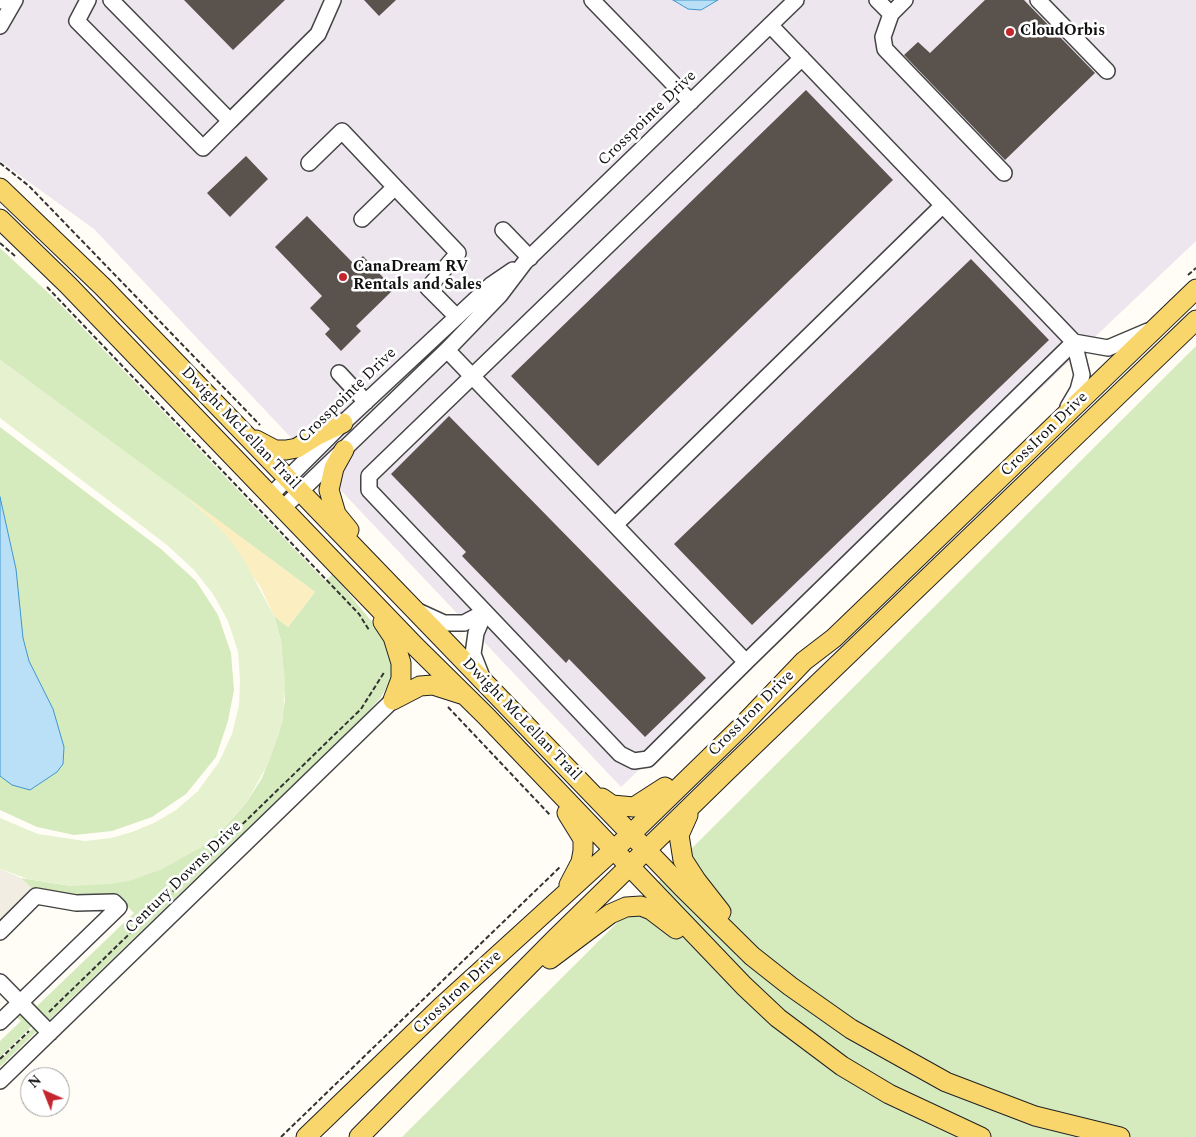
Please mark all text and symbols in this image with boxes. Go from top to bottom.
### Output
place label: CloudOrbis [1020,22,1105,42]
marker: CloudOrbis [1004,26,1016,38]
street label: Crosspointe Drive [595,67,701,171]
place label: CanaDream RV Rentals and Sales [353,258,482,296]
marker: CanaDream RV Rentals and Sales [337,271,349,283]
street label: Crosspointe Drive [295,344,401,448]
street label: Dwight McLellan Trail [176,364,304,494]
street label: CrossIron Drive [997,388,1093,482]
street label: Dwight McLellan Trail [457,655,585,785]
street label: CrossIron Drive [705,667,799,761]
street label: Century Downs Drive [122,818,246,938]
street label: CrossIron Drive [410,947,506,1039]
north arrow [20,1067,70,1117]
text: N [24,1070,46,1093]

